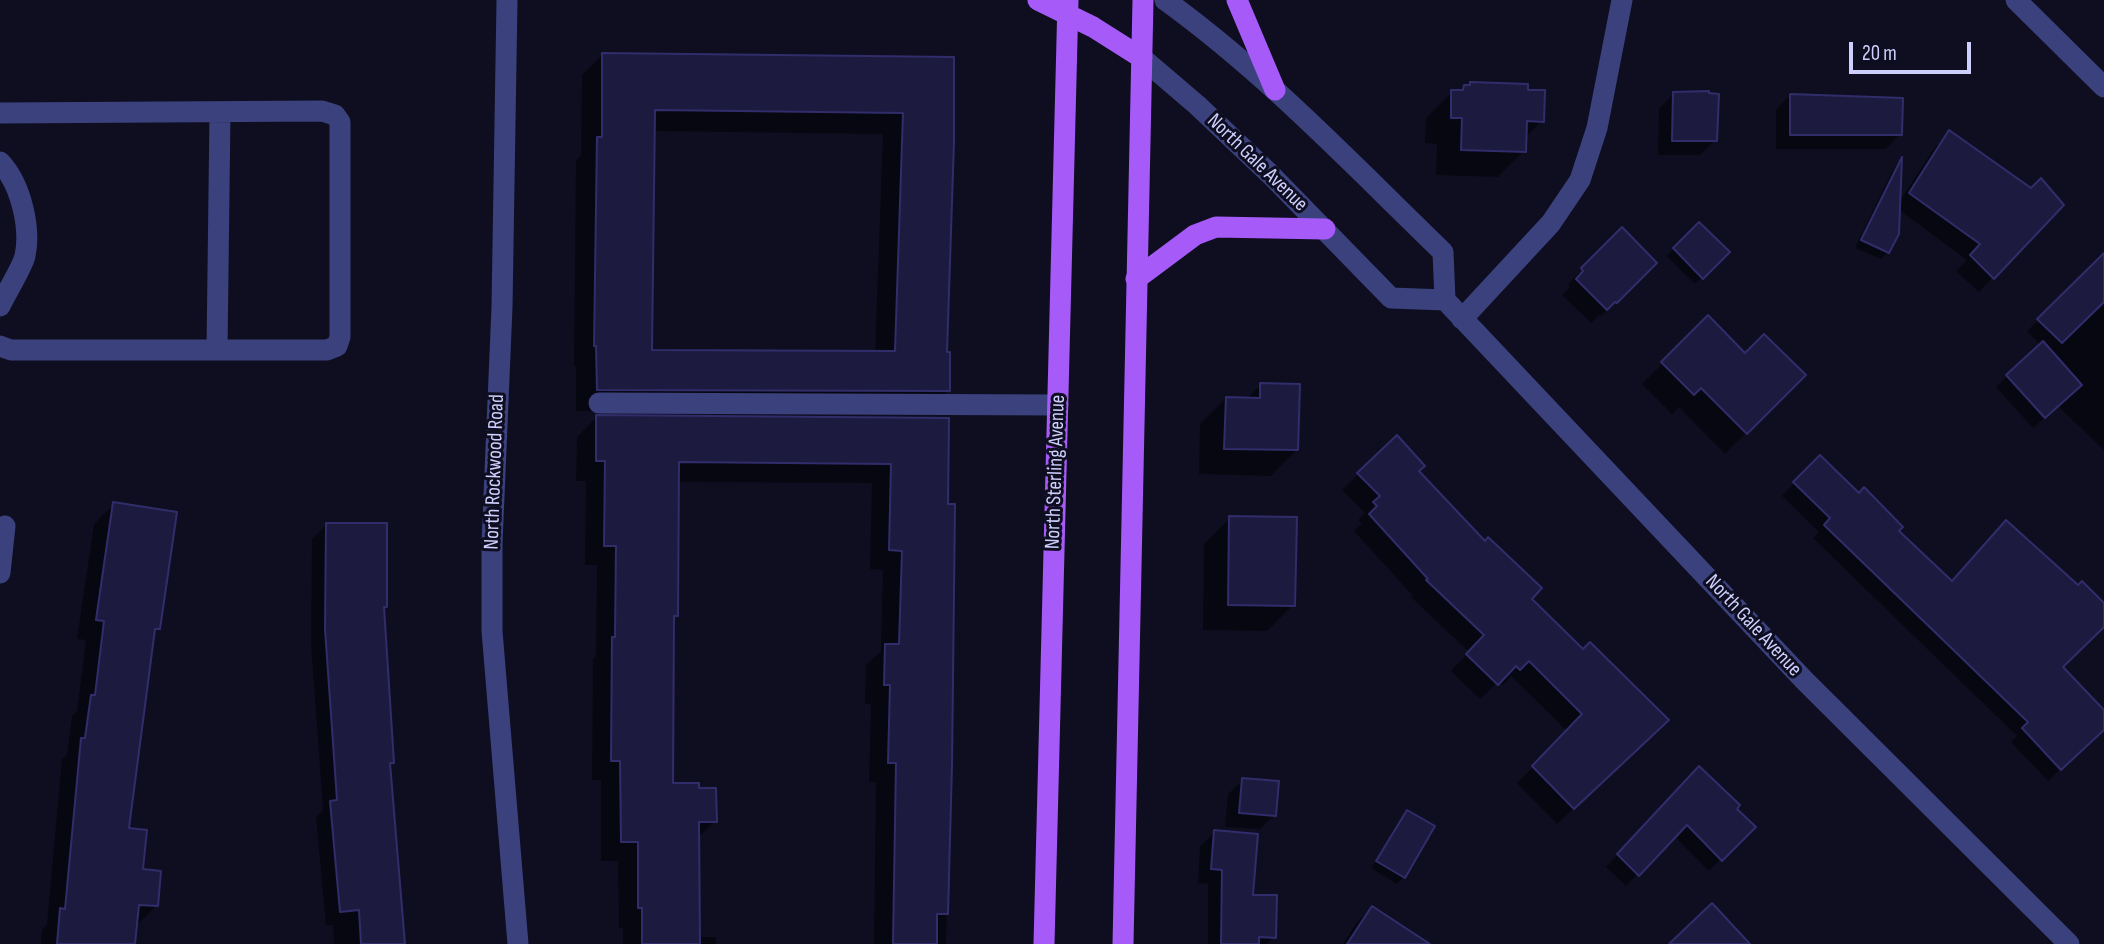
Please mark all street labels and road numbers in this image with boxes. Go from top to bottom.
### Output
street label: North Gale Avenue [1202,109,1312,217]
street label: North Rockwood Road [480,394,510,550]
street label: North Sterling Avenue [1041,394,1071,550]
street label: North Gale Avenue [1699,570,1807,682]

